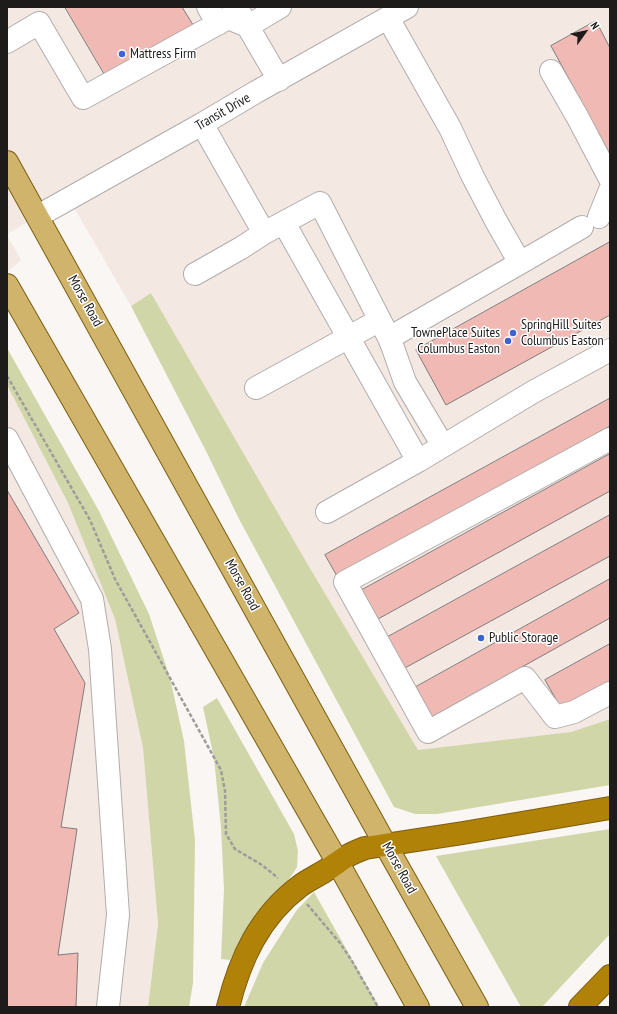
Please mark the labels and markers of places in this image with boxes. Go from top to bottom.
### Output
place label: Mattress Firm [130,46,196,62]
marker: Mattress Firm [117,49,127,59]
place label: SpringHill Suites Columbus Easton [521,317,604,350]
place label: TownePlace Suites Columbus Easton [411,325,500,358]
marker: SpringHill Suites Columbus Easton [508,328,518,338]
marker: TownePlace Suites Columbus Easton [503,336,513,346]
place label: Public Storage [489,630,558,646]
marker: Public Storage [476,633,486,643]

